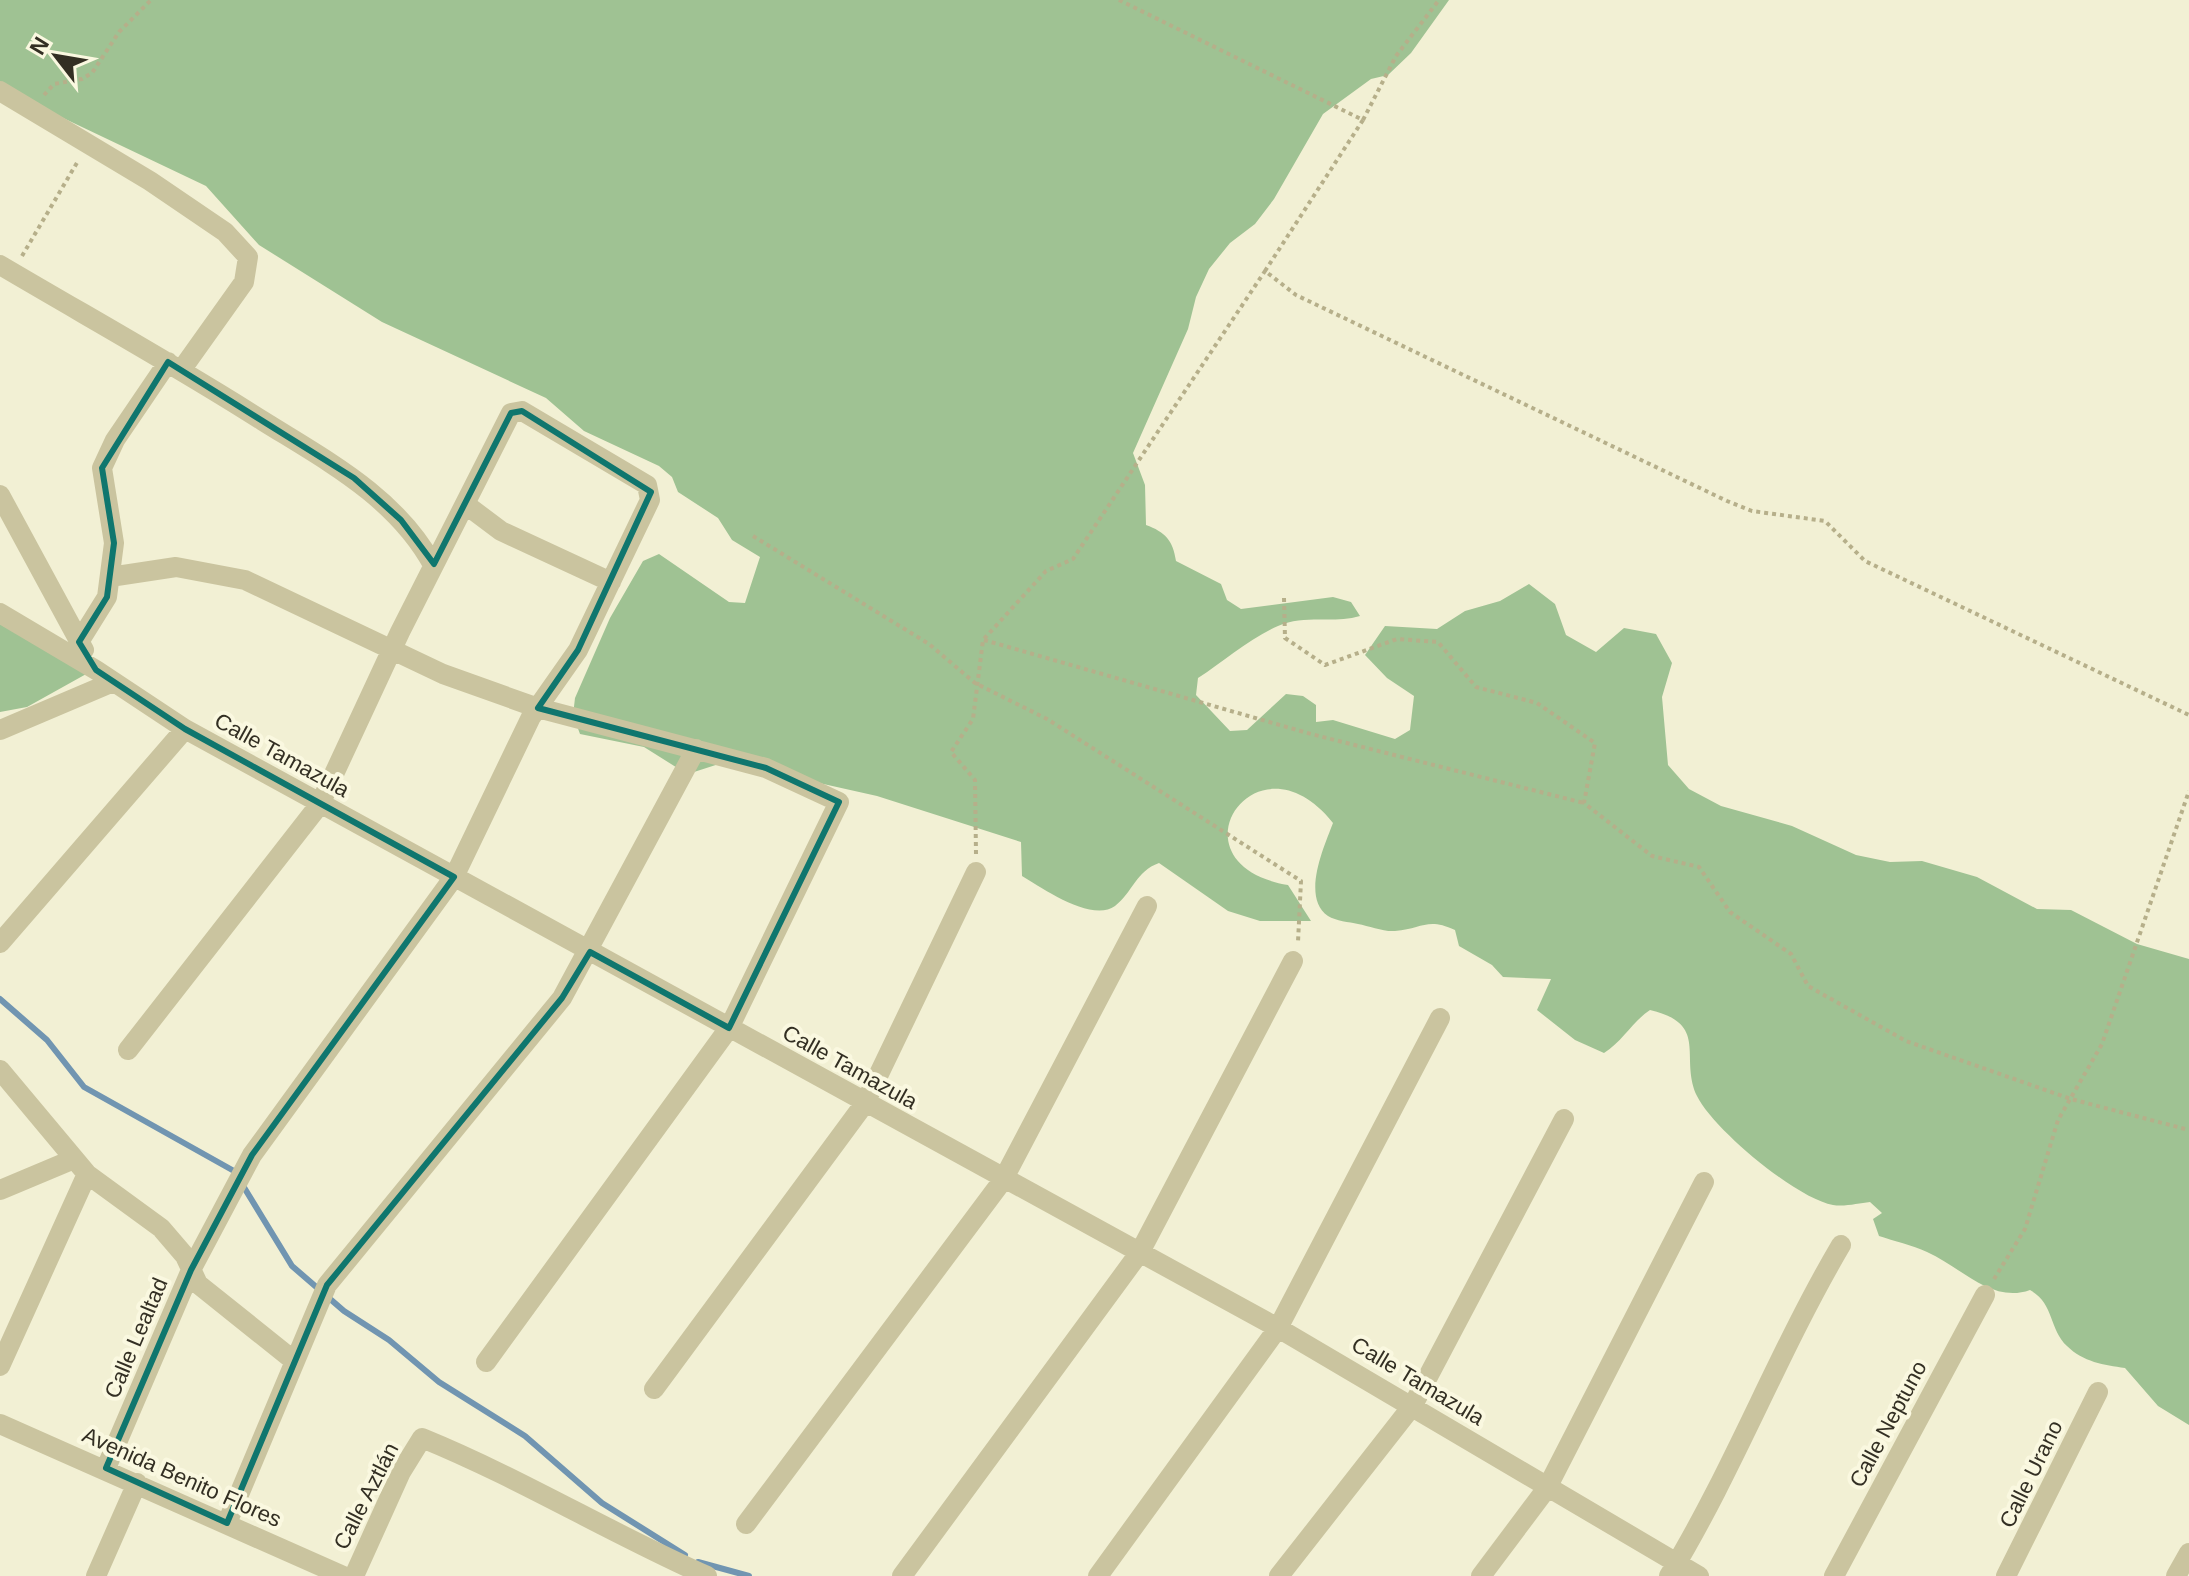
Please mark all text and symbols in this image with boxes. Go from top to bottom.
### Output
north arrow [16,16,96,96]
text: N [24,33,54,59]
street label: Calle Tamazula [210,708,354,803]
street label: Calle Tamazula [778,1020,922,1115]
street label: Calle Lealtad [99,1274,173,1402]
street label: Calle Tamazula [1347,1332,1489,1431]
street label: Calle Neptuno [1844,1357,1932,1491]
street label: Calle Urano [1994,1416,2068,1532]
street label: Avenida Benito Flores [79,1422,285,1532]
street label: Calle Aztlán [328,1439,404,1553]

